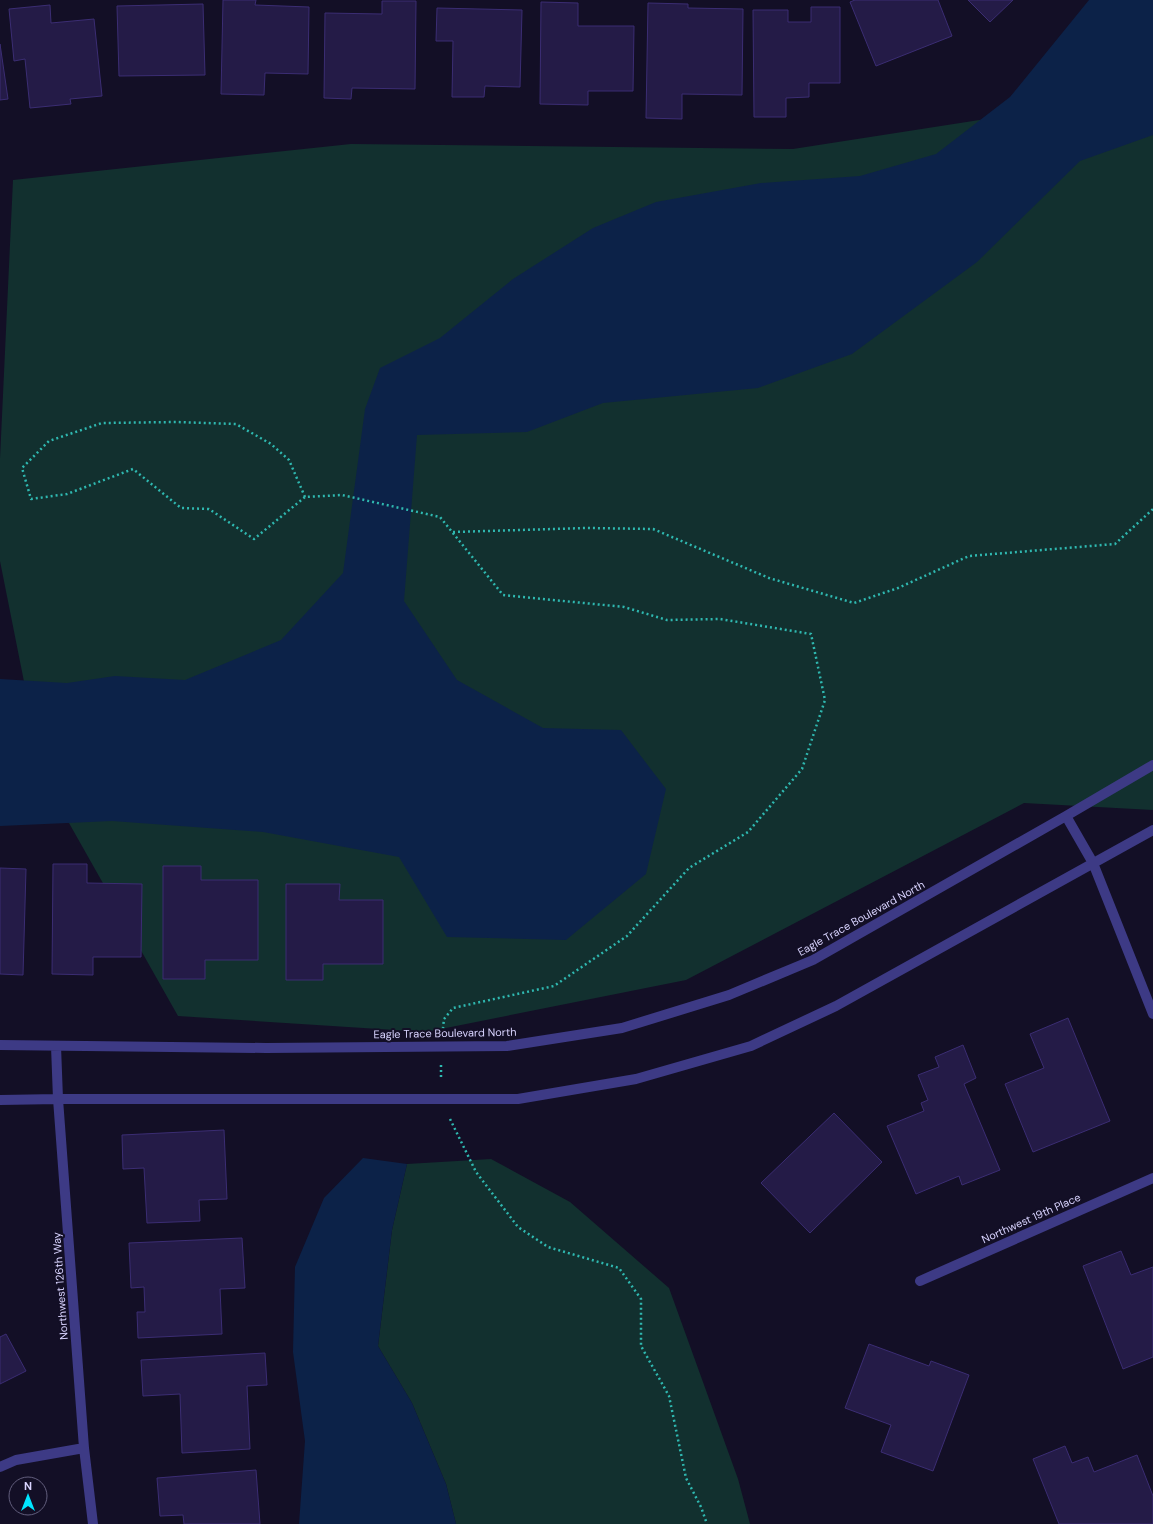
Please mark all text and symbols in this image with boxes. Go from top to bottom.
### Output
street label: Eagle Trace Boulevard North [795,877,927,959]
street label: Eagle Trace Boulevard North [373,1025,517,1041]
street label: Northwest 19th Place [979,1190,1083,1246]
street label: Northwest 126th Way [49,1232,71,1340]
north arrow [8,1476,48,1516]
text: N [24,1479,32,1493]

